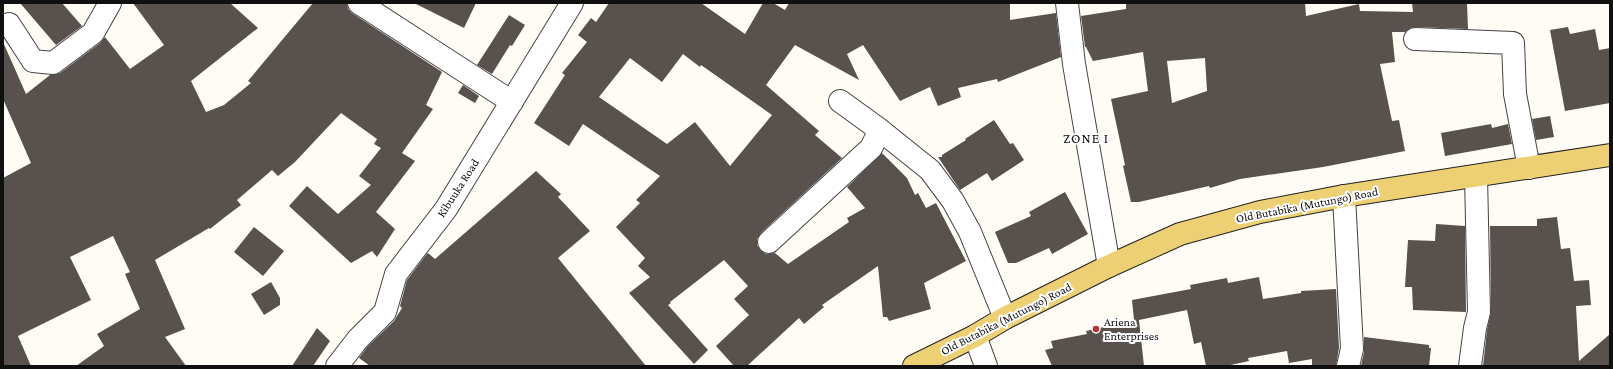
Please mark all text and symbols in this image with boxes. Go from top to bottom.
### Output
district label: ZONE I [1063,130,1109,146]
street label: Kibuuka Road [434,156,482,220]
street label: Old Butabika (Mutungo) Road [1235,184,1380,226]
street label: Old Butabika (Mutungo) Road [938,280,1074,358]
place label: Ariena Enterprises [1104,315,1159,343]
marker: Ariena Enterprises [1091,324,1101,334]

